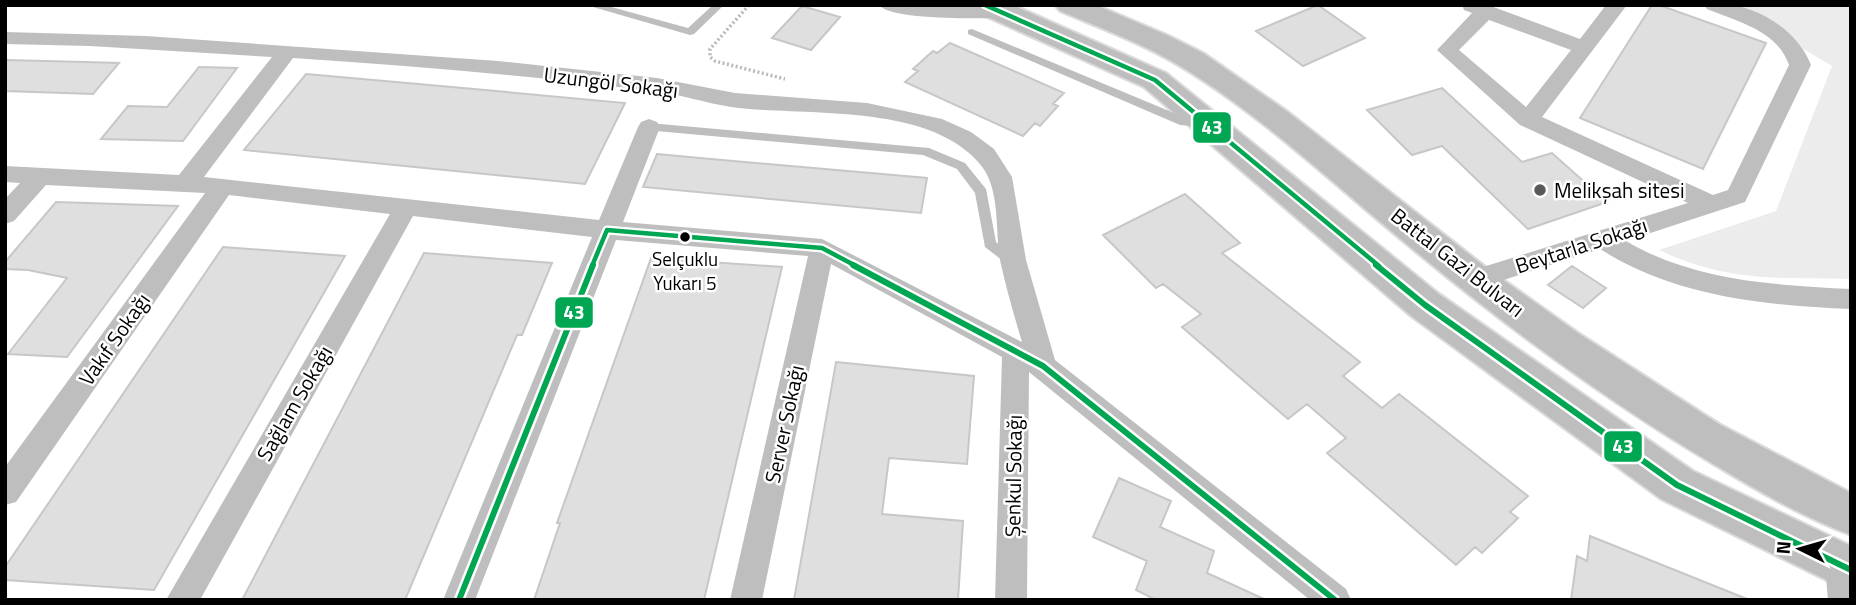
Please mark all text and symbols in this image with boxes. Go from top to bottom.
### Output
street label: Uzungöl Sokağı [542,58,680,106]
line badge: 43 [1192,111,1232,144]
text: 43 [1201,112,1223,141]
place label: Melikşah sitesi [1554,174,1685,206]
marker: Melikşah sitesi [1532,182,1548,198]
street label: Battal Gazi Bulvarı [1384,200,1532,324]
street label: Beytarla Sokağı [1511,209,1651,281]
marker: Selçuklu Yukarı 5 [678,230,692,244]
place label: Selçuklu Yukarı 5 [652,244,718,297]
street label: Vakıf Sokağı [70,286,158,392]
line badge: 43 [554,296,594,329]
text: 43 [563,297,585,326]
street label: Sağlam Sokağı [248,339,340,467]
street label: Server Sokağı [756,362,812,486]
street label: Şenkul Sokağı [996,415,1030,537]
line badge: 43 [1603,430,1643,463]
text: 43 [1612,431,1634,460]
north arrow [1765,514,1835,584]
text: N [1768,540,1798,555]

